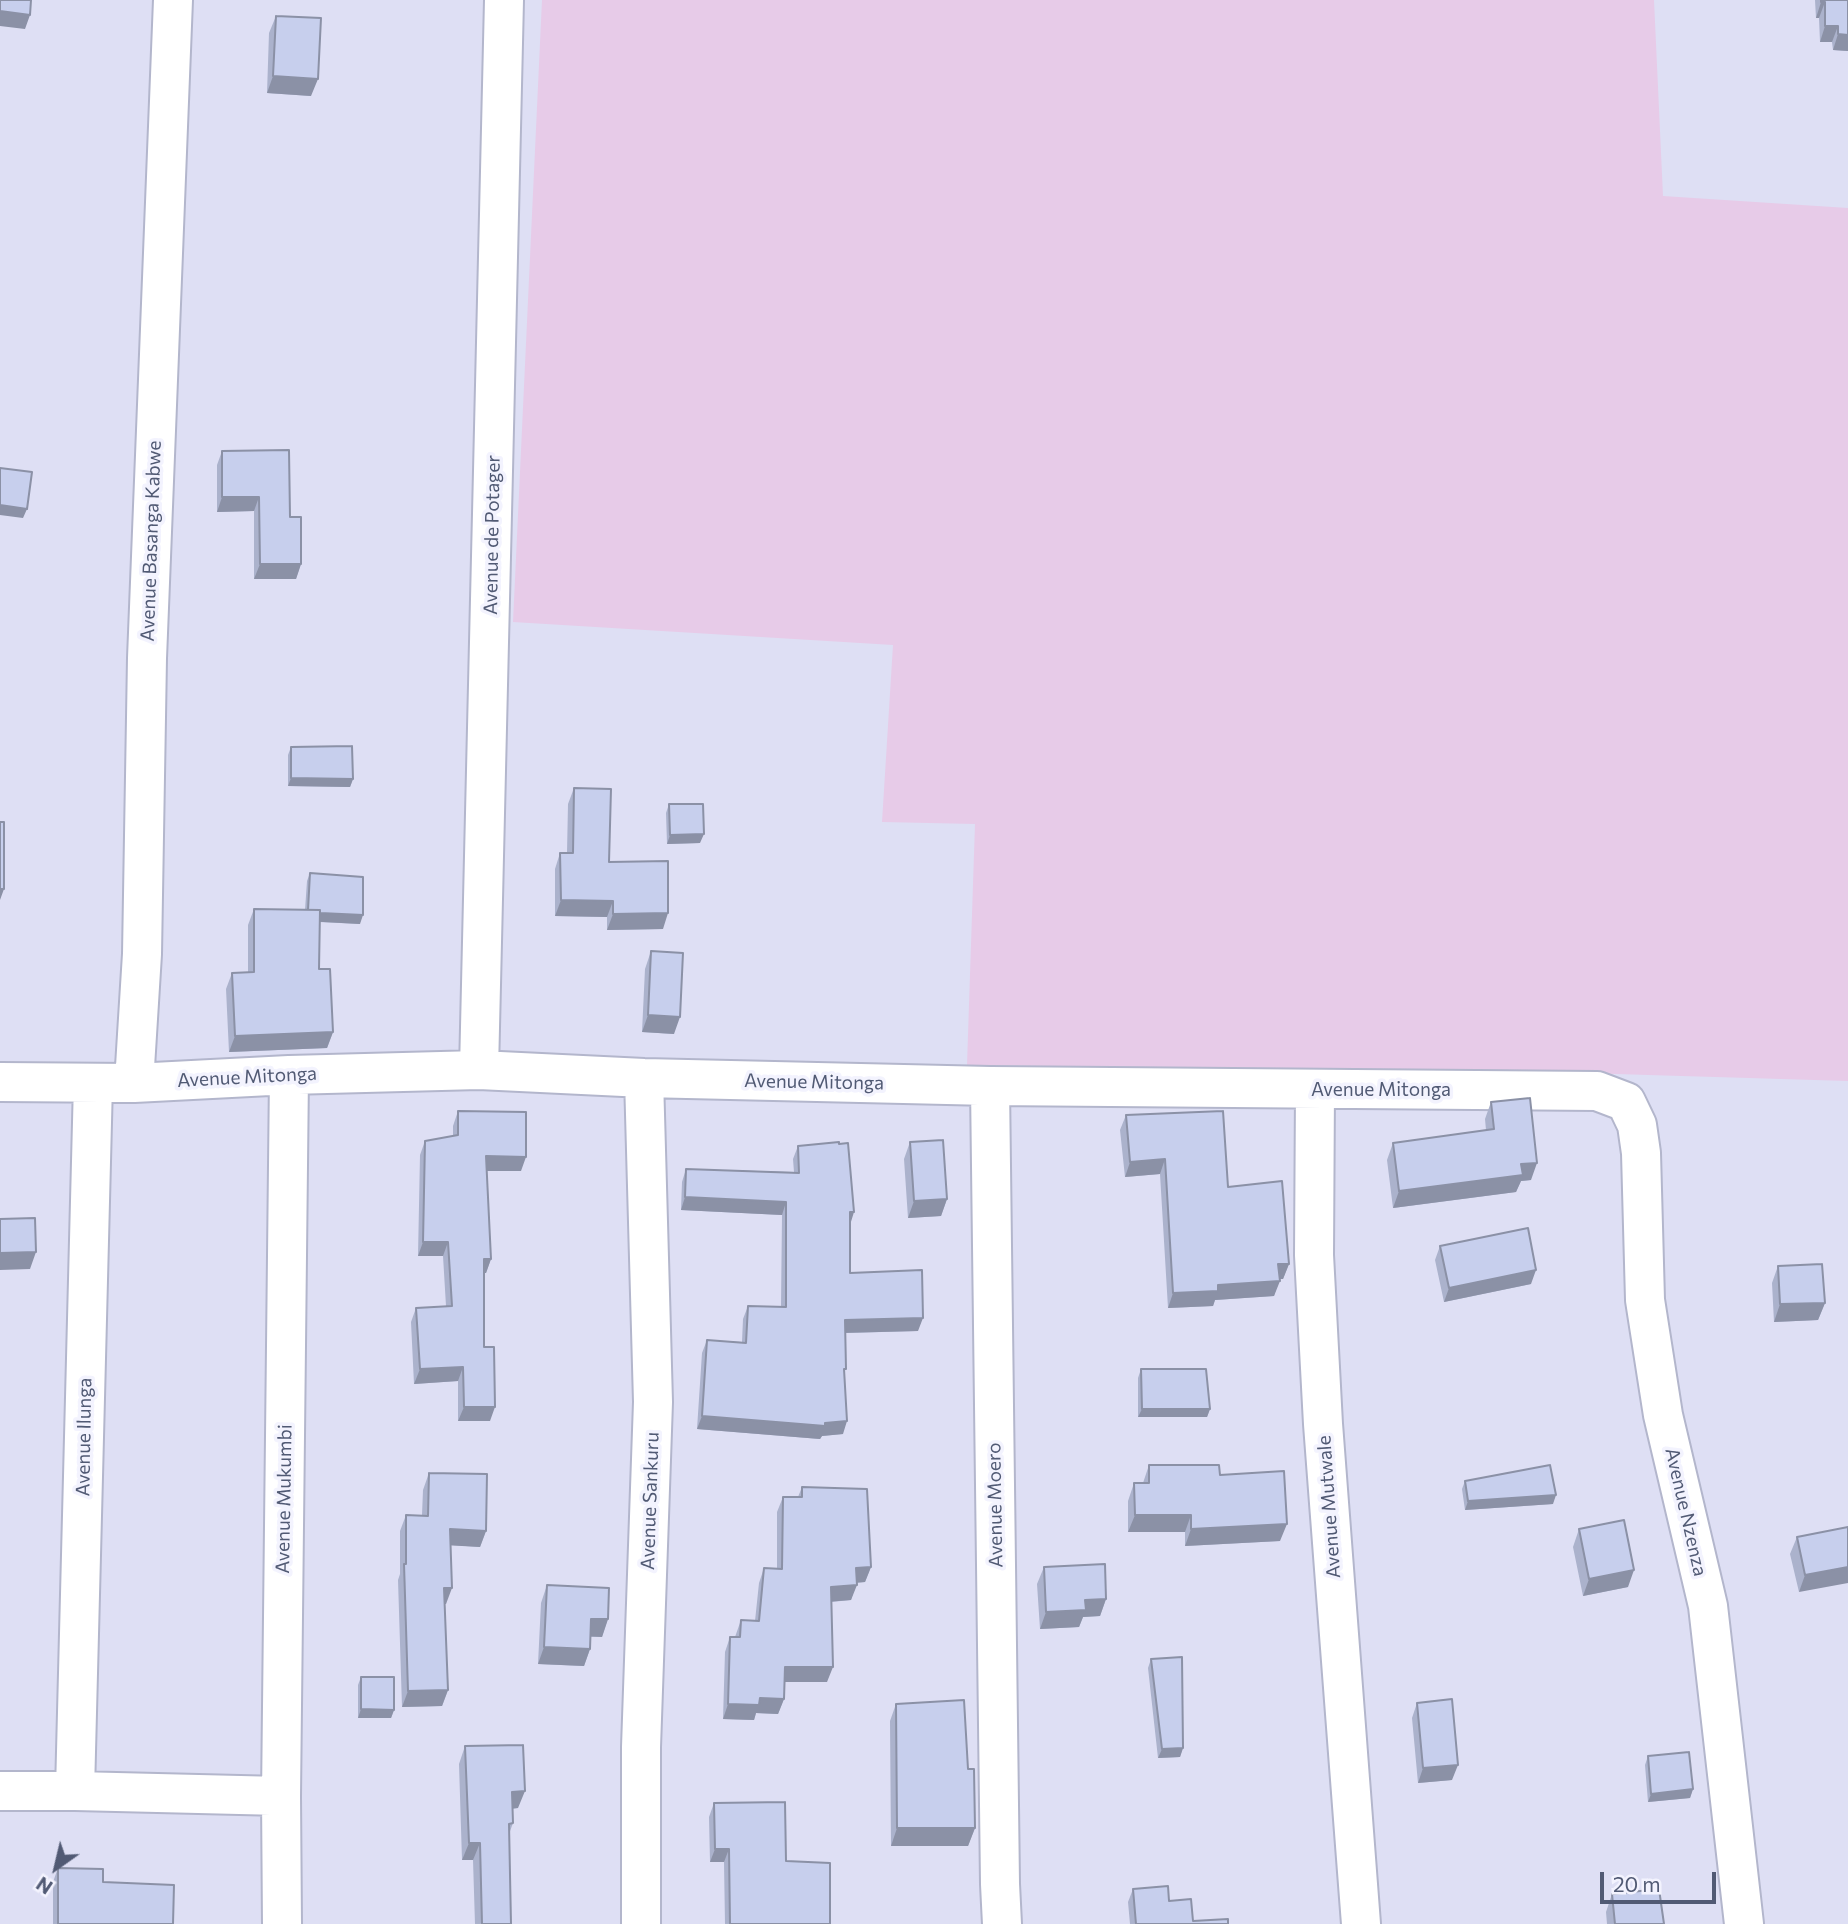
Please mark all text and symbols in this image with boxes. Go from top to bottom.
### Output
street label: Avenue Basanga Kabwe [136,440,166,642]
street label: Avenue de Potager [479,455,505,615]
street label: Avenue Mitonga [176,1062,318,1092]
street label: Avenue Mitonga [744,1069,884,1095]
street label: Avenue Mitonga [1311,1079,1451,1101]
street label: Avenue Ilunga [72,1377,96,1497]
street label: Avenue Mukumbi [271,1424,297,1574]
street label: Avenue Sankuru [636,1432,664,1570]
street label: Avenue Mutwale [1313,1435,1345,1579]
street label: Avenue Moero [983,1442,1007,1568]
street label: Avenue Nzenza [1660,1446,1712,1578]
north arrow [21,1833,91,1903]
scale bar [1603,1857,1718,1901]
text: 20 m [1613,1871,1661,1896]
text: N [32,1872,56,1899]

